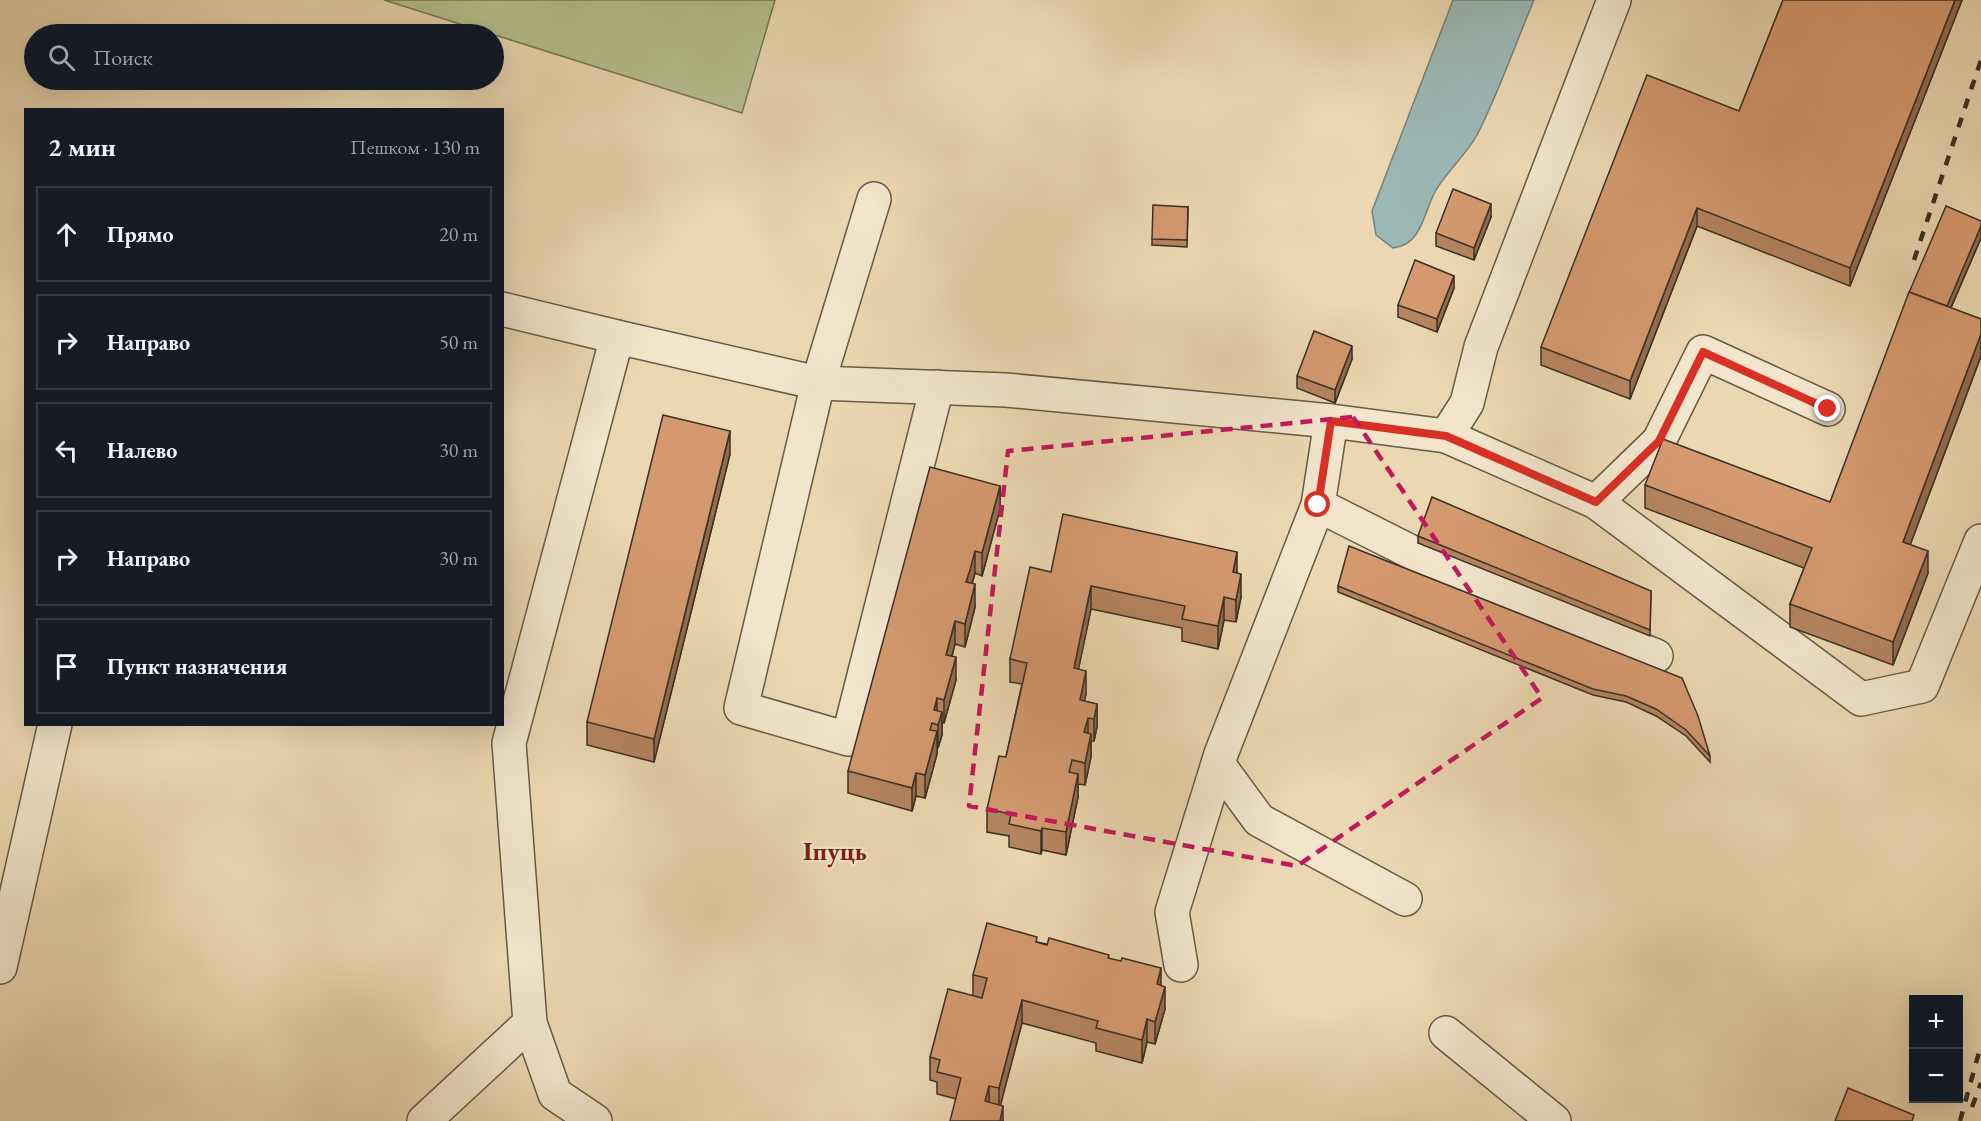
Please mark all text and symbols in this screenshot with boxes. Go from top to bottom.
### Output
search box [24,24,504,90]
icon: search [45,41,78,74]
text: Поиск [93,43,153,72]
text: 2 мин [48,130,116,164]
text: Пешком · 130 m [350,134,480,160]
icon: ahead [50,218,83,251]
text: Прямо [107,220,174,249]
text: 20 m [439,221,478,247]
icon: right [50,326,83,359]
text: Направо [107,328,190,357]
text: 50 m [439,329,478,355]
route end [1814,395,1840,421]
icon: left [50,434,83,467]
text: Налево [107,436,177,465]
text: 30 m [439,437,478,463]
route start [1304,491,1330,517]
icon: right [50,542,83,575]
text: Направо [107,544,190,573]
text: 30 m [439,545,478,571]
icon: arrive [50,650,83,683]
text: Пункт назначения [107,652,287,681]
district label: Іпуць [803,834,867,868]
map controls [1909,995,1963,1103]
button: + [1909,995,1963,1049]
button: − [1909,1049,1963,1103]

